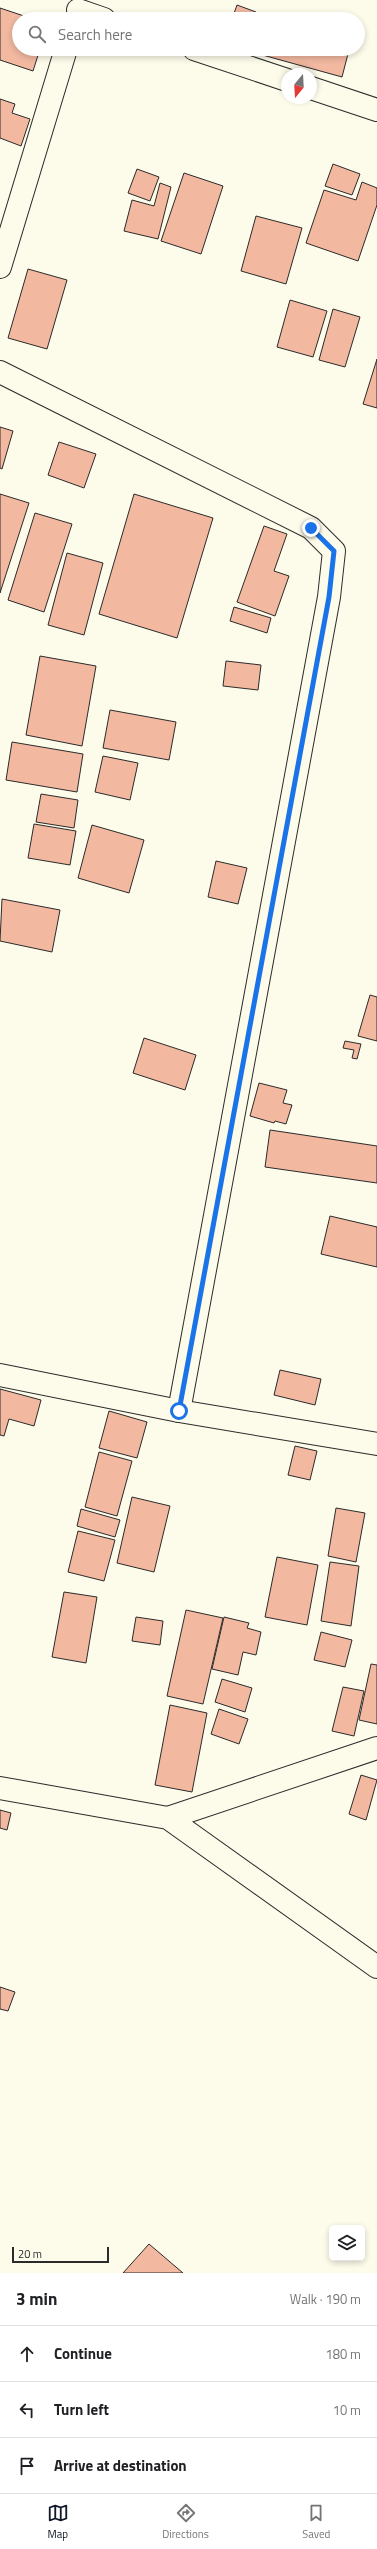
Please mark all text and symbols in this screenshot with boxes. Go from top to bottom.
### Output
search box [12,12,365,56]
icon: search [26,23,48,45]
text: Search here [58,23,132,46]
north arrow [281,68,317,104]
route end [302,519,320,537]
route start [170,1402,188,1420]
map controls [329,2225,365,2261]
button: layers [329,2225,365,2261]
scale bar [12,2245,109,2264]
text: 20 m [18,2246,42,2262]
text: 3 min [16,2286,57,2312]
text: Walk · 190 m [290,2289,361,2309]
text: Continue [54,2342,112,2365]
icon: ahead [16,2343,38,2365]
text: 180 m [325,2344,361,2364]
text: Turn left [54,2398,109,2421]
icon: left [16,2399,38,2421]
text: 10 m [333,2400,361,2420]
text: Arrive at destination [54,2454,187,2477]
icon: arrive [16,2455,38,2477]
tab: Map [47,2502,69,2542]
tab: Directions [162,2502,209,2542]
tab: Saved [302,2502,330,2542]

